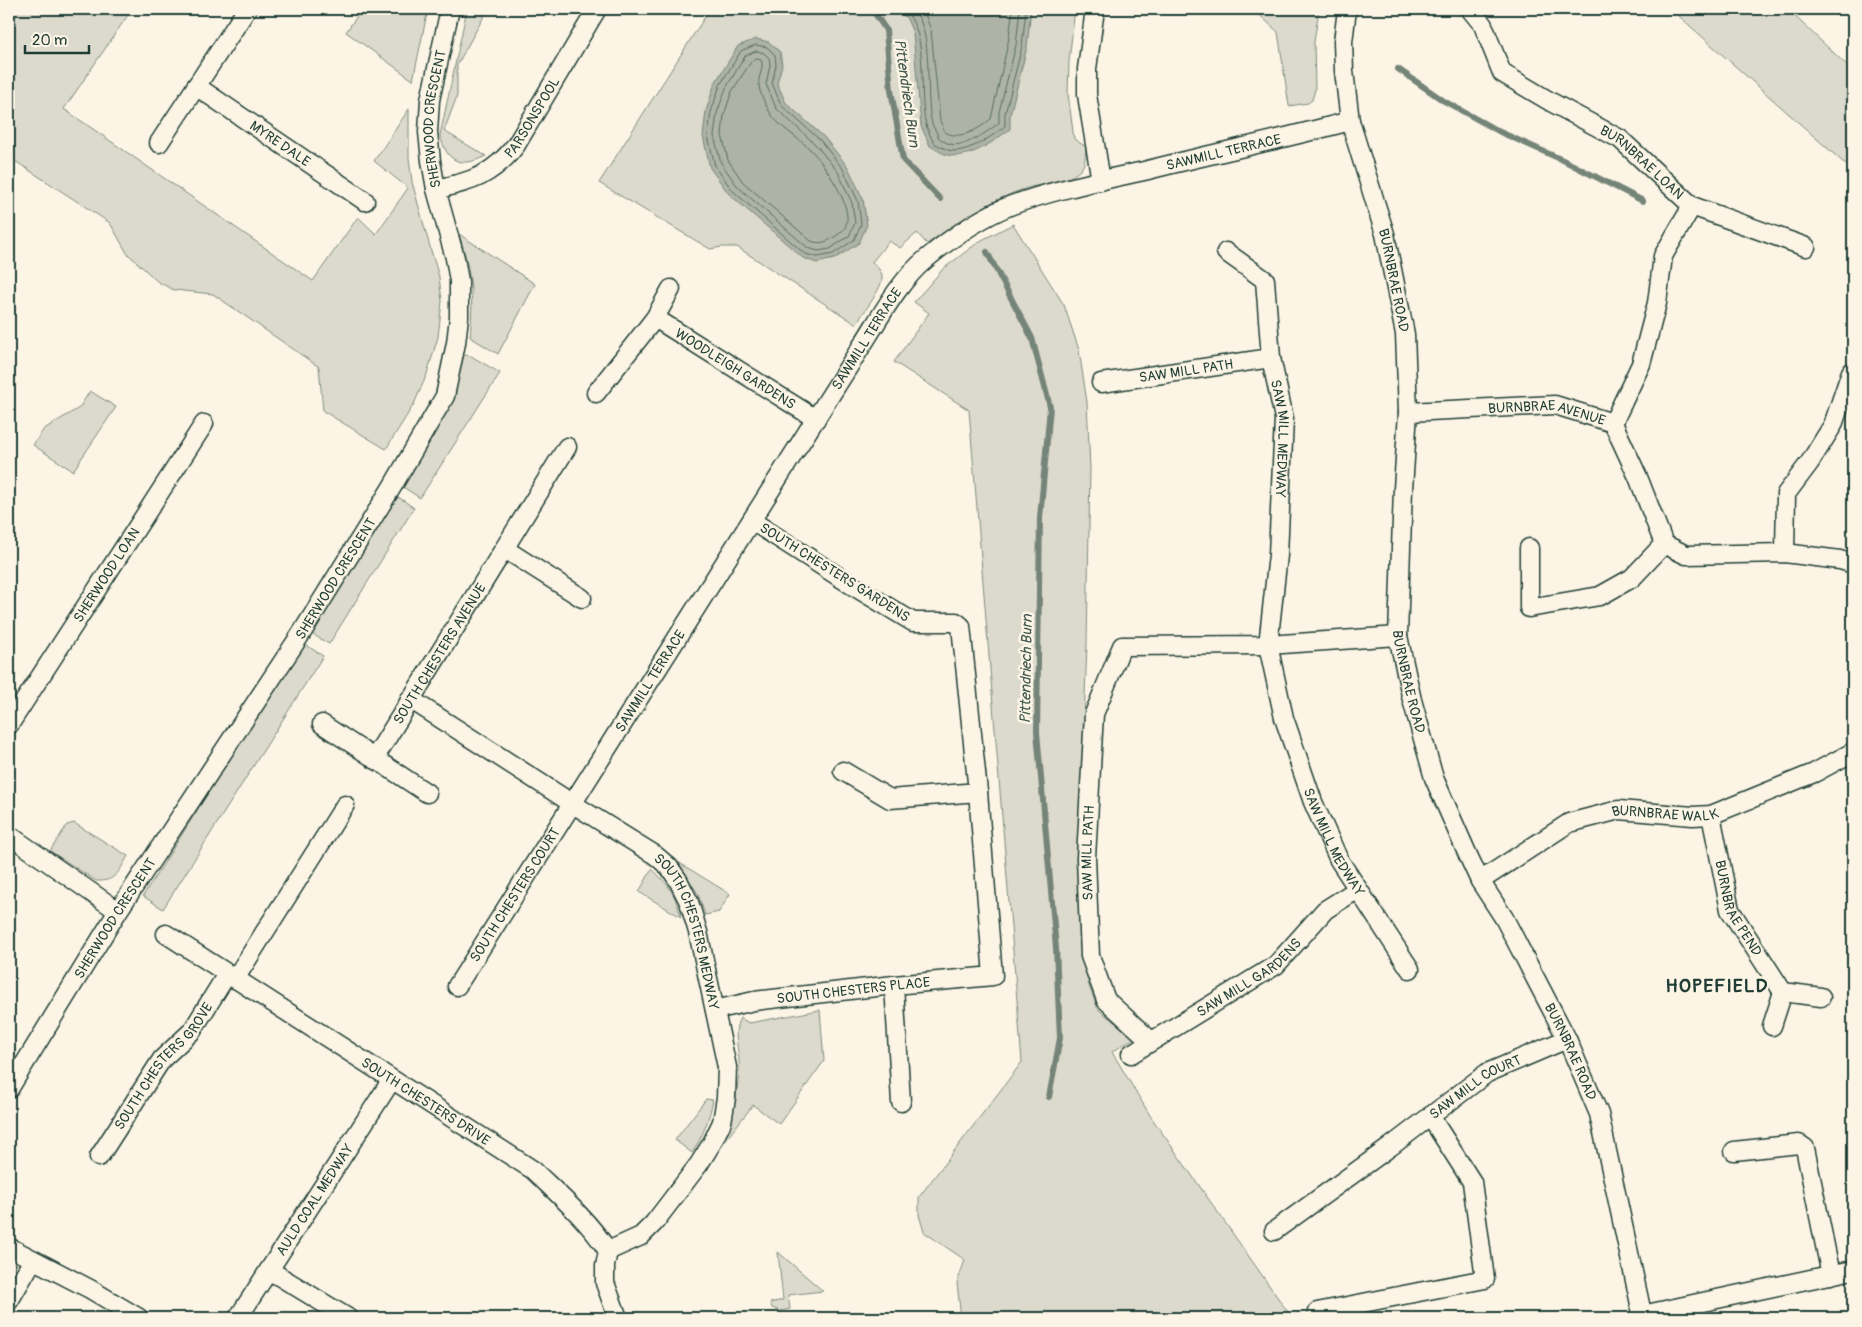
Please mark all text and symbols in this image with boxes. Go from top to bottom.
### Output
scale bar [25,22,89,54]
text: 20 m [32,31,67,50]
water label: Pittendriech Burn [889,38,924,150]
street label: SHERWOOD CRESCENT [420,48,450,189]
street label: PARSONSPOOL [501,74,564,162]
street label: MYRE DALE [246,117,314,170]
street label: BURNBRAE LOAN [1597,122,1687,203]
street label: SAWMILL TERRACE [1164,131,1283,174]
street label: BURNBRAE ROAD [1375,226,1412,334]
street label: SAWMILL TERRACE [828,284,906,393]
street label: WOODLEIGH GARDENS [672,325,799,413]
street label: SAW MILL PATH [1138,356,1235,386]
street label: SAW MILL MEDWAY [1267,378,1292,498]
street label: BURNBRAE AVENUE [1488,397,1608,429]
street label: SHERWOOD CRESCENT [292,515,380,643]
street label: SOUTH CHESTERS GARDENS [757,519,913,626]
street label: SHERWOOD LOAN [70,525,144,626]
street label: SOUTH CHESTERS AVENUE [390,580,490,727]
water label: Pittendriech Burn [1016,613,1037,724]
street label: SAWMILL TERRACE [612,627,689,735]
street label: BURNBRAE ROAD [1389,630,1429,735]
street label: SAW MILL MEDWAY [1300,786,1368,899]
street label: BURNBRAE WALK [1610,802,1722,825]
street label: SAW MILL PATH [1078,805,1098,901]
street label: SOUTH CHESTERS COURT [466,825,564,965]
street label: SOUTH CHESTERS MEDWAY [650,850,722,1011]
street label: SHERWOOD CRESCENT [71,855,160,982]
street label: BURNBRAE PEND [1711,859,1766,960]
street label: SAW MILL GARDENS [1194,935,1305,1021]
street label: SOUTH CHESTERS PLACE [776,974,931,1007]
district label: HOPEFIELD [1666,974,1768,998]
street label: SOUTH CHESTERS GROVE [111,999,216,1133]
street label: BURNBRAE ROAD [1541,1000,1600,1103]
street label: SAW MILL COURT [1426,1051,1524,1123]
street label: SOUTH CHESTERS DRIVE [358,1054,493,1149]
street label: AULD COAL MEDWAY [273,1141,357,1259]

